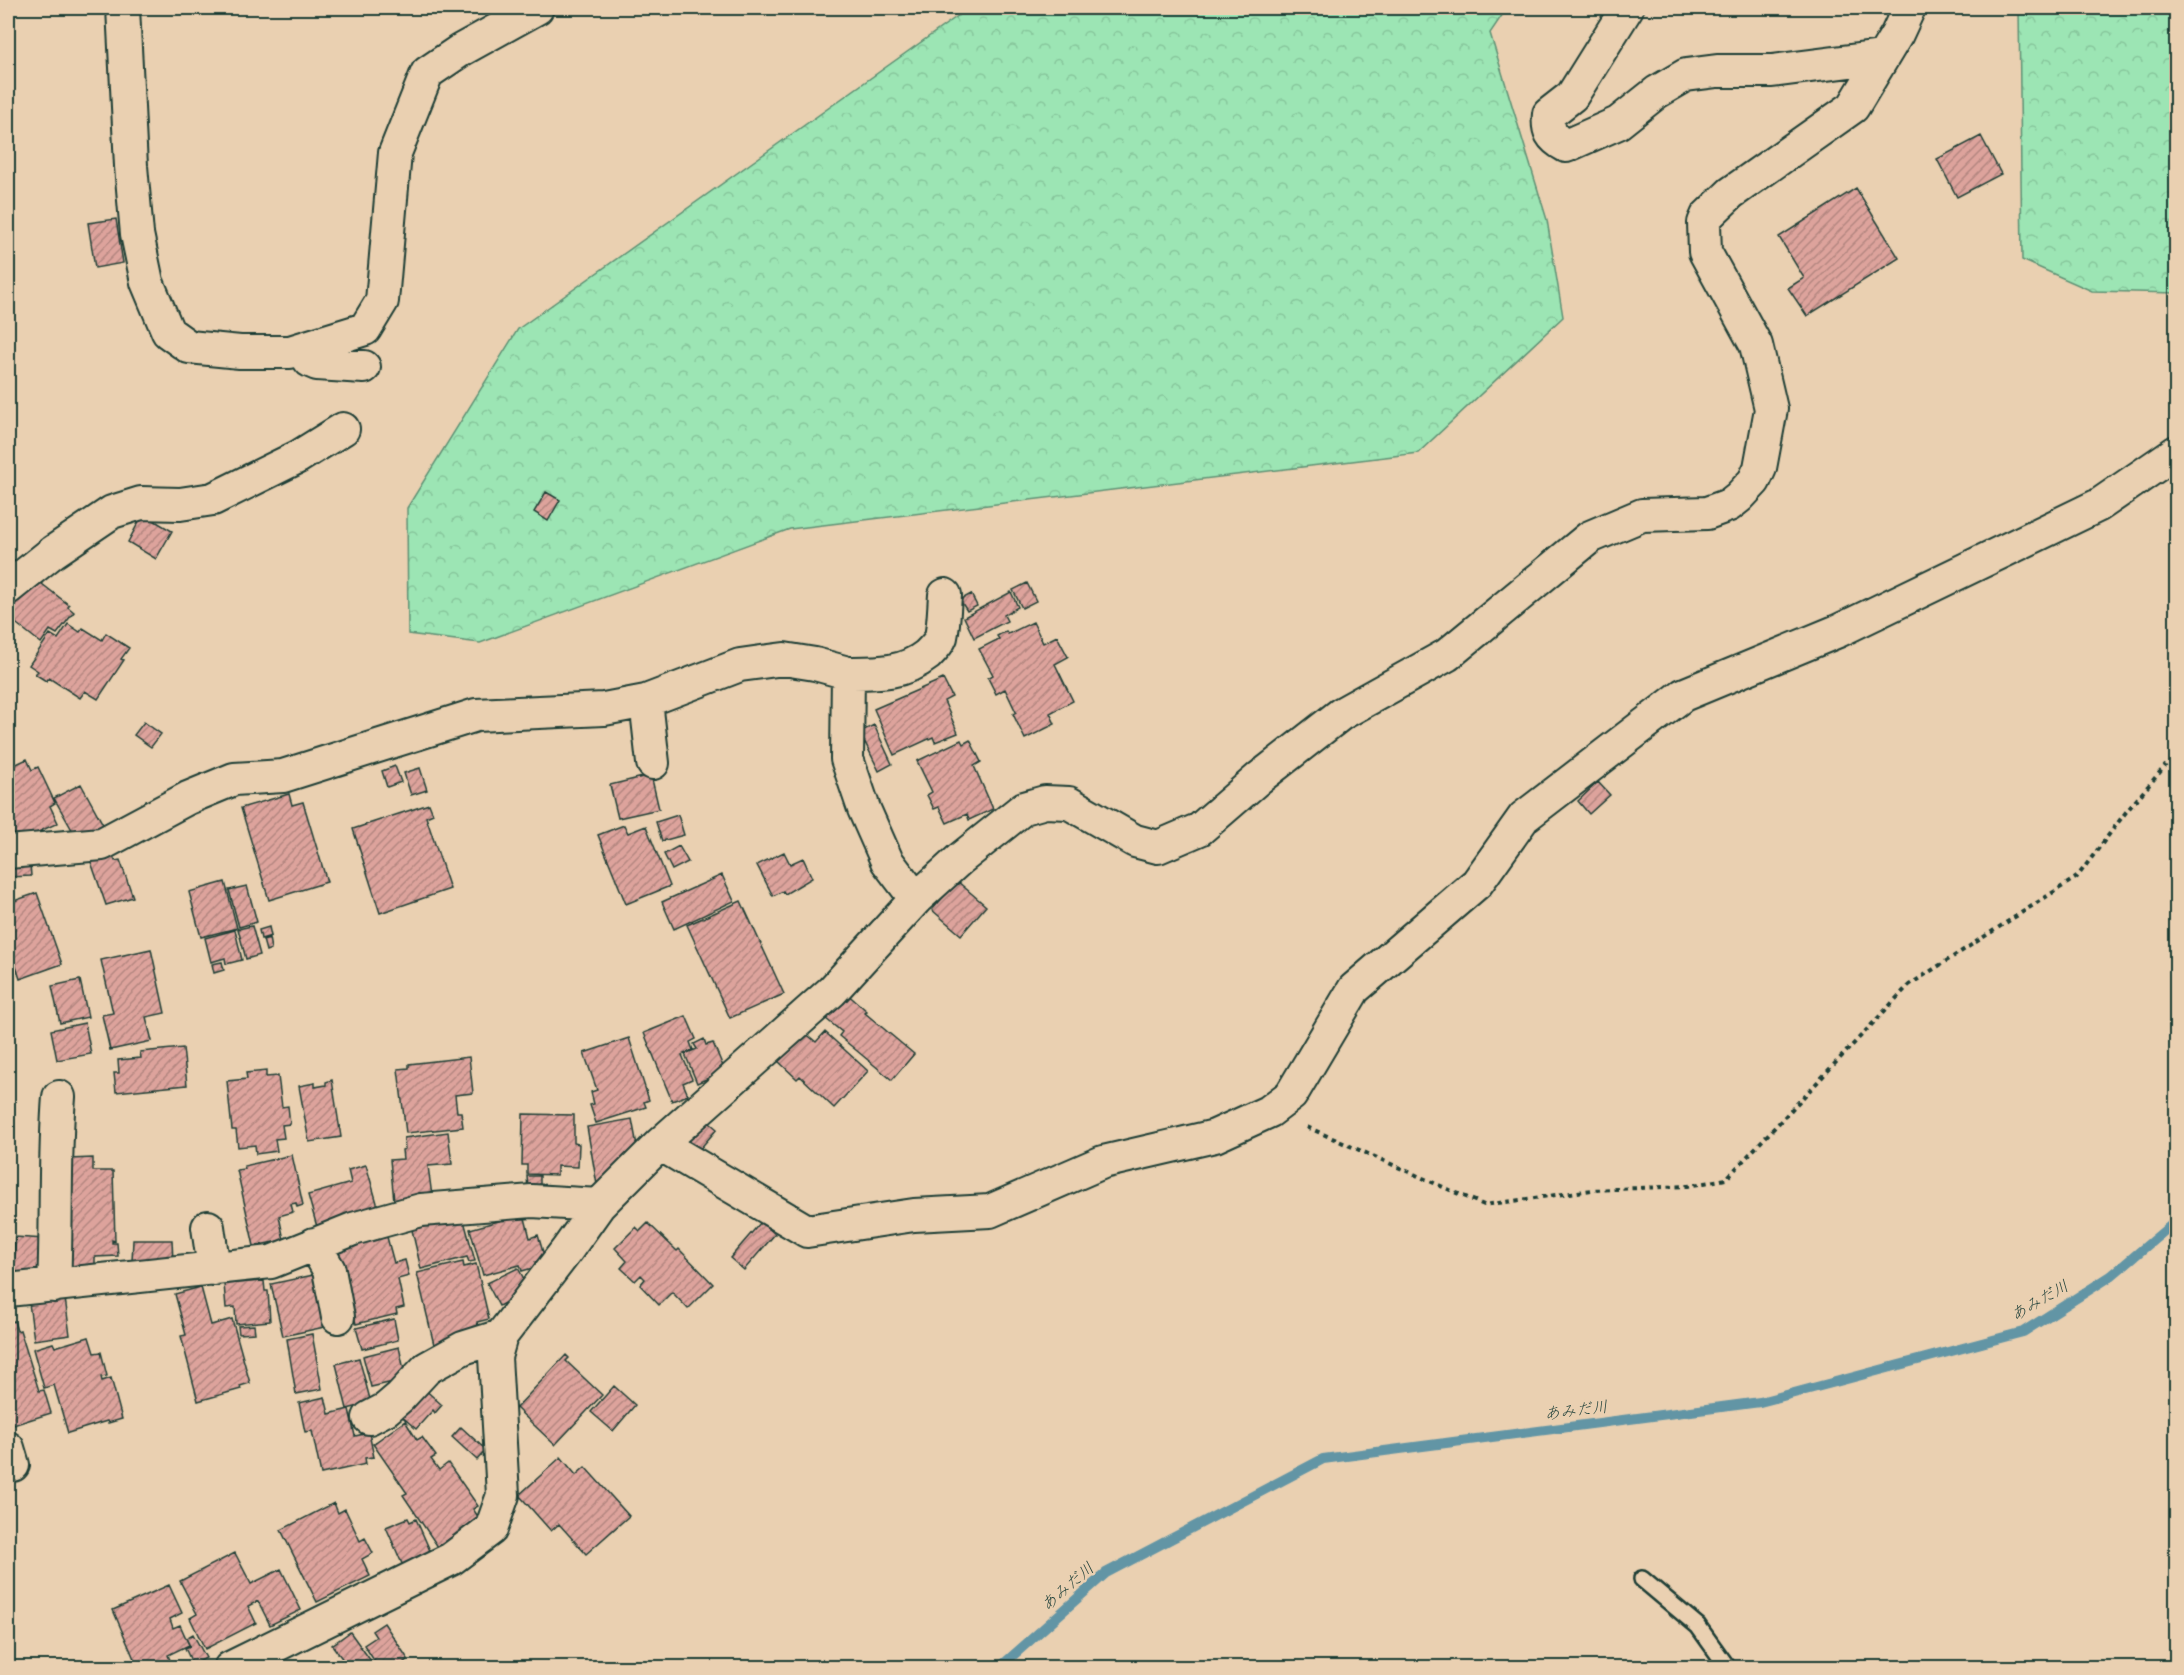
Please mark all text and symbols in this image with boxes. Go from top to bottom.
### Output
water label: あみだ川 [2006,1274,2074,1328]
water label: あみだ川 [1543,1395,1609,1427]
water label: あみだ川 [1036,1557,1100,1617]

